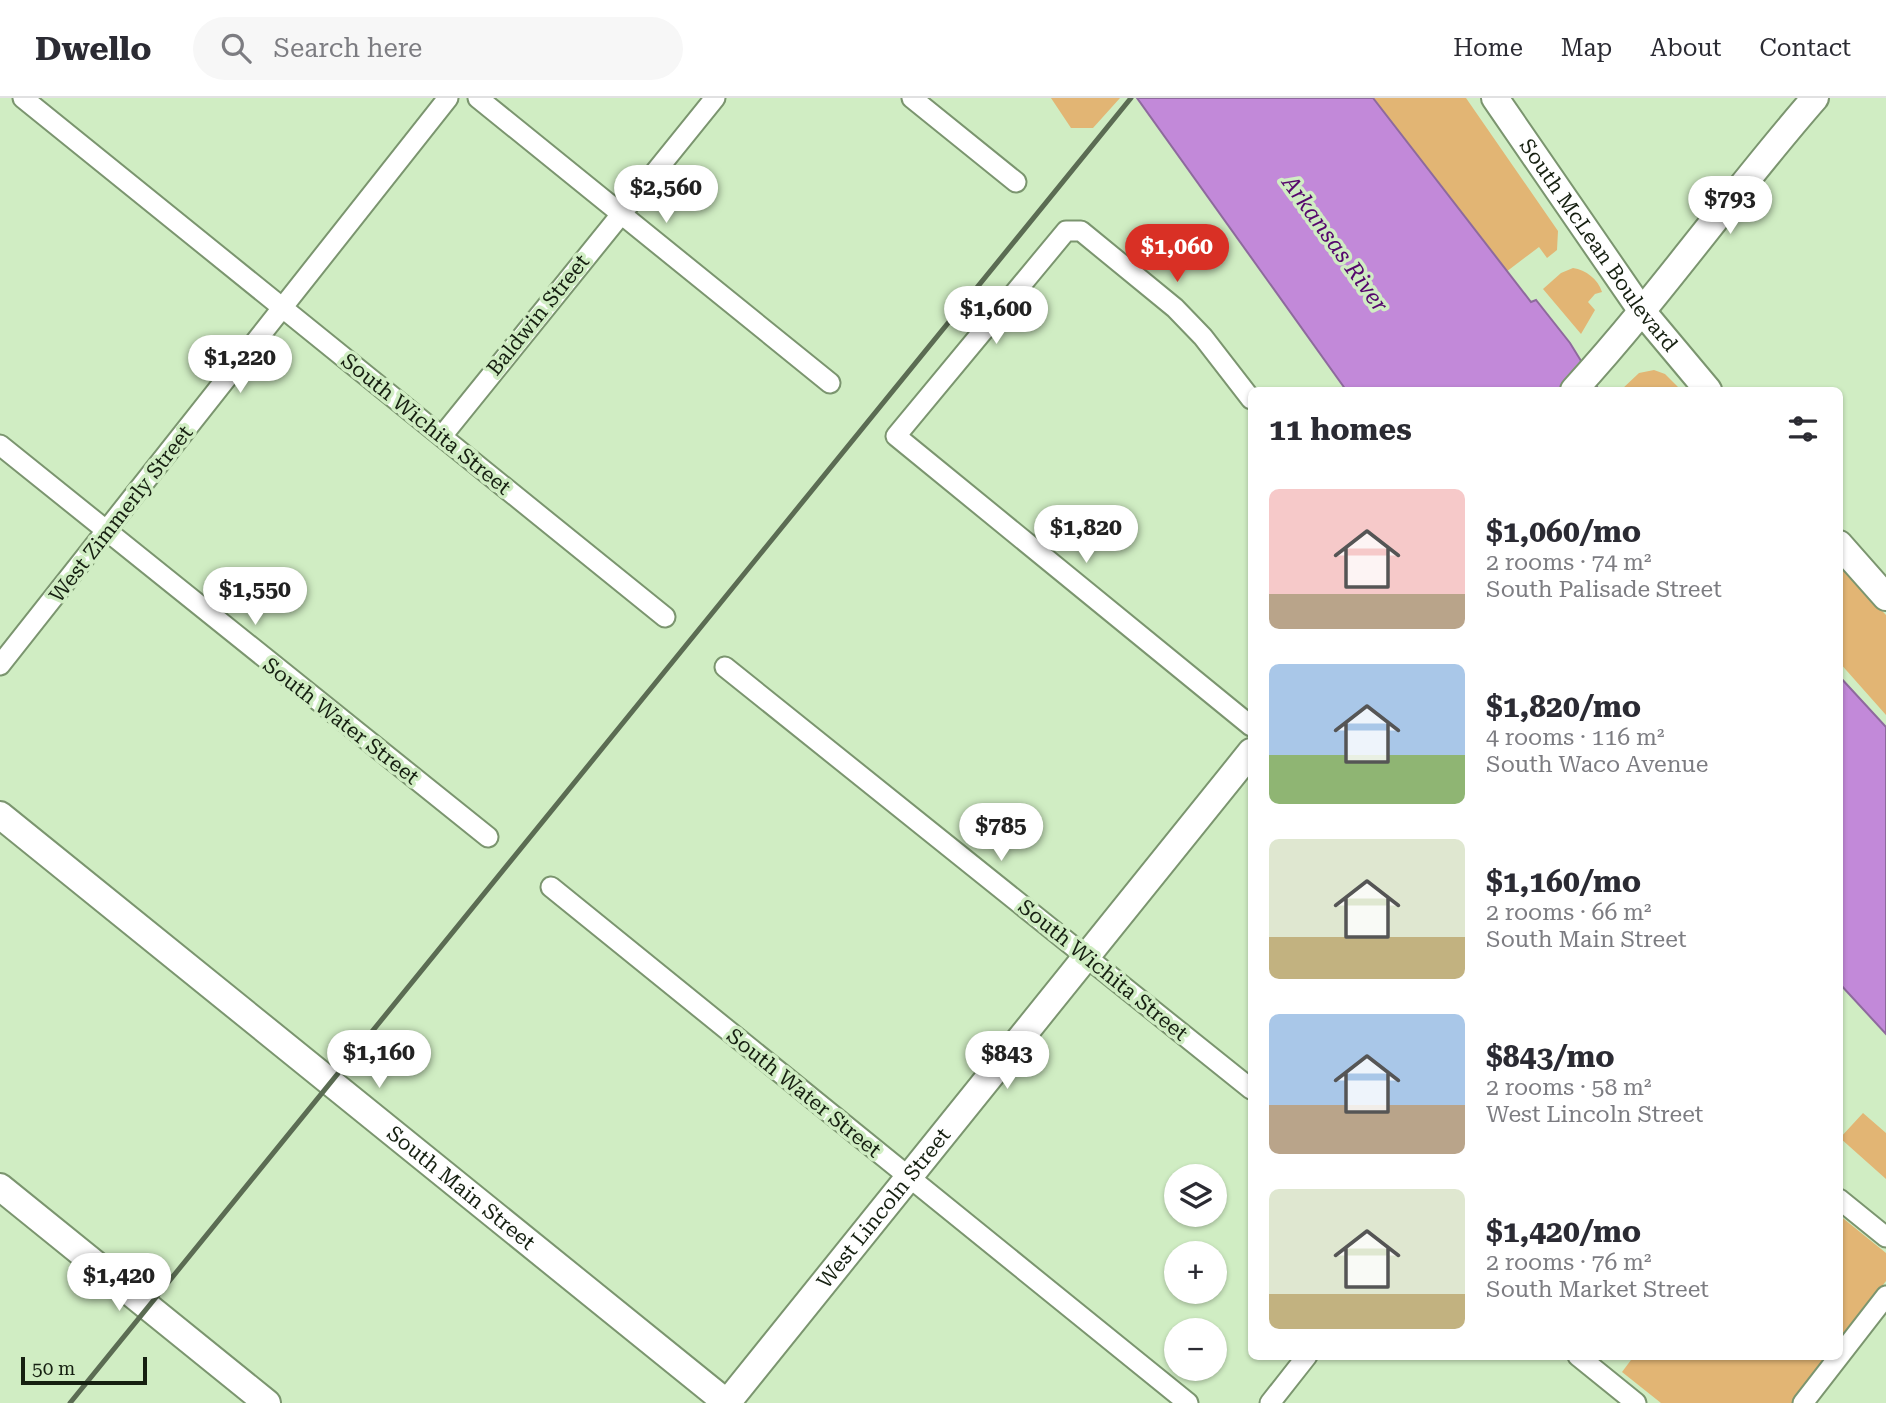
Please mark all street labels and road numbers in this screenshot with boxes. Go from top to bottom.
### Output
street label: South McLean Boulevard [1515,134,1683,357]
street label: Baldwin Street [482,250,594,380]
street label: South Wichita Street [337,348,516,500]
street label: West Zimmerly Street [45,421,198,607]
street label: South Water Street [258,653,424,789]
street label: South Wichita Street [1014,894,1193,1046]
street label: South Water Street [722,1024,886,1163]
street label: South Main Street [382,1121,540,1255]
street label: West Lincoln Street [812,1123,955,1293]

